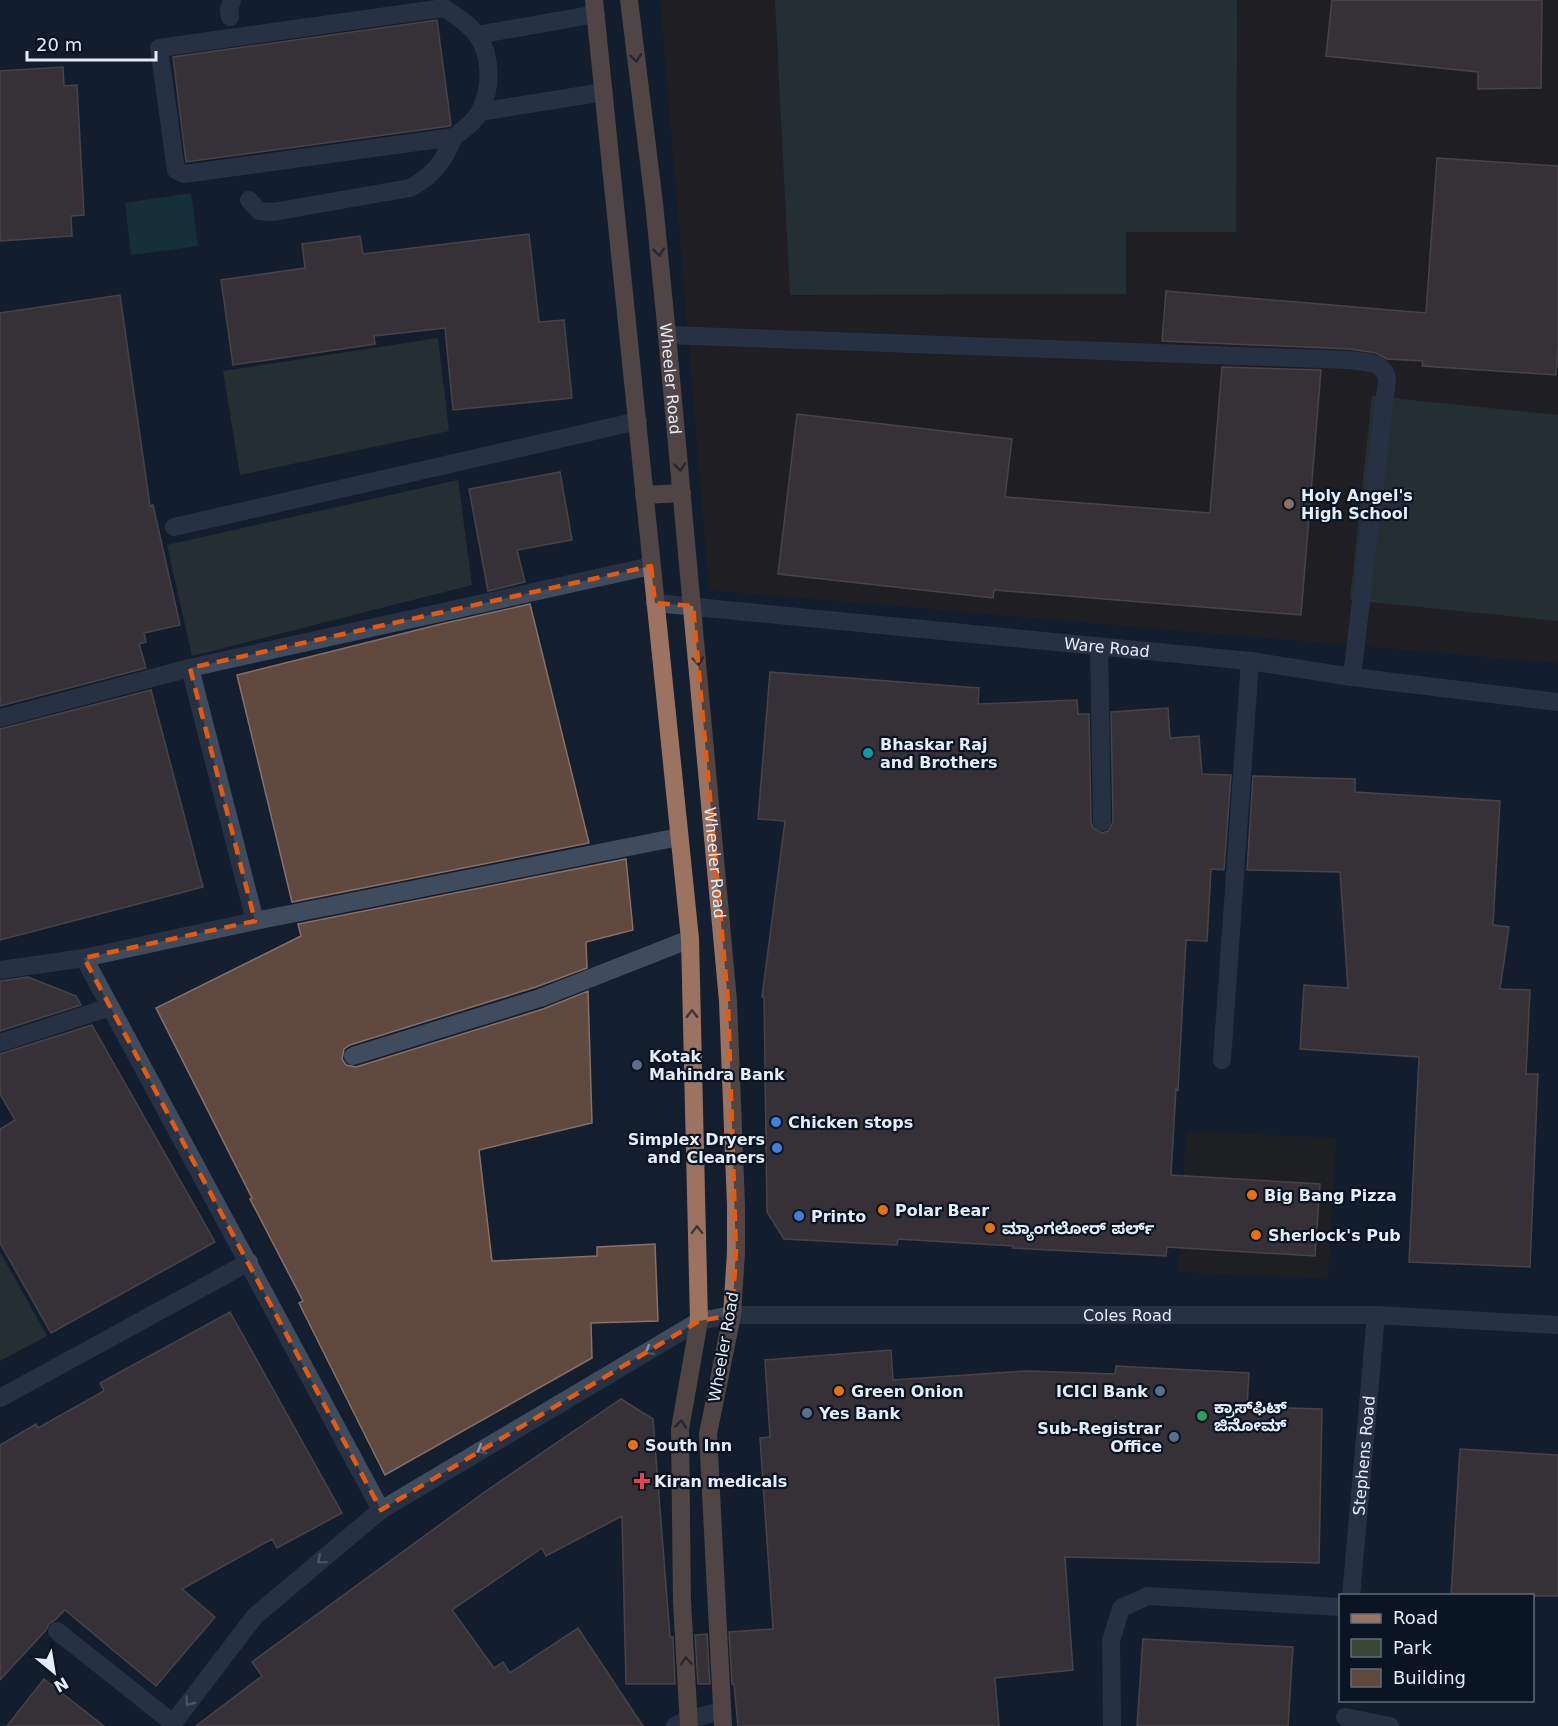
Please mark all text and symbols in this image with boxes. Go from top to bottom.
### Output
scale bar [27,24,156,62]
text: 20 m [36,34,82,55]
one-way arrow [629,53,642,63]
one-way arrow [652,247,665,256]
street label: Wheeler Road [656,322,685,435]
one-way arrow [673,462,686,471]
place label: Holy Angel's High School [1301,486,1413,523]
marker: Holy Angel's High School [1282,497,1296,511]
street label: Ware Road [1063,634,1151,661]
one-way arrow [691,656,704,665]
place label: Bhaskar Raj and Brothers [880,735,998,772]
marker: Bhaskar Raj and Brothers [861,746,875,760]
street label: Wheeler Road [700,806,729,919]
one-way arrow [685,1010,698,1019]
place label: Kotak Mahindra Bank [649,1047,785,1084]
marker: Kotak Mahindra Bank [630,1058,644,1072]
place label: Chicken stops [788,1113,913,1132]
marker: Chicken stops [769,1115,783,1129]
place label: Simplex Dryers and Cleaners [628,1130,765,1167]
marker: Simplex Dryers and Cleaners [770,1141,784,1155]
place label: Big Bang Pizza [1264,1186,1397,1205]
marker: Big Bang Pizza [1245,1188,1259,1202]
place label: Polar Bear [895,1201,989,1220]
marker: Polar Bear [876,1203,890,1217]
place label: Printo [811,1207,866,1226]
marker: Printo [792,1209,806,1223]
place label: ಮ್ಯಾಂಗಲೋರ್ ಪರ್ಲ್ [1002,1219,1155,1241]
marker: ಮ್ಯಾಂಗಲೋರ್ ಪರ್ಲ್ [983,1221,997,1235]
one-way arrow [691,1226,703,1235]
place label: Sherlock's Pub [1268,1226,1401,1245]
marker: Sherlock's Pub [1249,1228,1263,1242]
street label: Wheeler Road [704,1290,743,1404]
street label: Coles Road [1083,1306,1172,1325]
one-way arrow [645,1343,655,1355]
place label: Green Onion [851,1382,964,1401]
place label: ICICI Bank [1056,1382,1148,1401]
marker: Green Onion [832,1384,846,1398]
marker: ICICI Bank [1153,1384,1167,1398]
street label: Stephens Road [1349,1395,1379,1516]
place label: ಕ್ರಾಸ್‌ಫಿಟ್ ಜಿನೋಮ್ [1214,1398,1287,1435]
place label: Yes Bank [818,1404,900,1423]
marker: Yes Bank [800,1406,814,1420]
marker: ಕ್ರಾಸ್‌ಫಿಟ್ ಜಿನೋಮ್ [1195,1409,1209,1423]
one-way arrow [675,1419,687,1428]
place label: Sub-Registrar Office [1037,1419,1162,1456]
marker: Sub-Registrar Office [1167,1430,1181,1444]
place label: South Inn [645,1436,732,1455]
marker: South Inn [626,1438,640,1452]
one-way arrow [477,1443,487,1454]
place label: Kiran medicals [654,1472,787,1491]
marker: Kiran medicals [635,1474,649,1488]
one-way arrow [317,1553,328,1564]
legend [1339,1594,1534,1702]
text: Road [1393,1607,1438,1628]
text: Park [1393,1637,1432,1658]
north arrow [24,1642,84,1702]
one-way arrow [679,1656,692,1665]
text: Building [1393,1667,1466,1688]
text: N [51,1673,72,1696]
one-way arrow [185,1696,196,1707]

